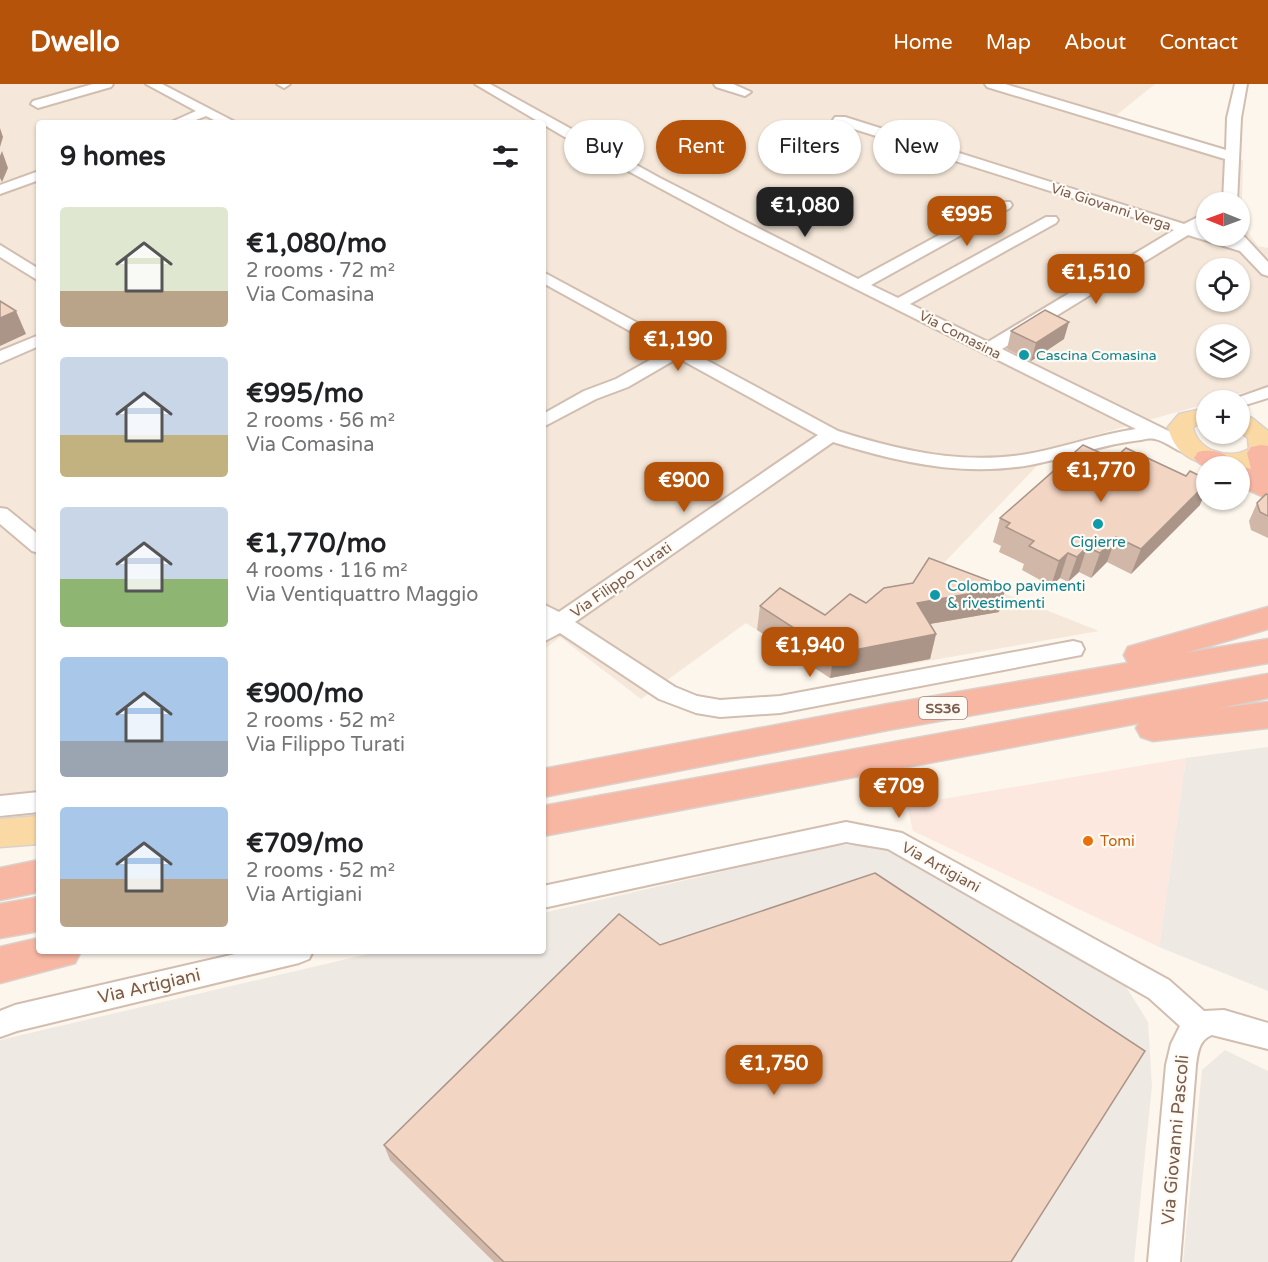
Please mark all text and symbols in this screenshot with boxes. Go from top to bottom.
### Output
text: Dwello [30,25,120,59]
text: Home [893,30,953,55]
text: Map [986,30,1031,55]
text: About [1064,30,1126,55]
text: Contact [1159,30,1238,55]
chip: Buy [564,120,644,174]
chip: Rent [656,120,746,174]
chip: Filters [758,120,861,174]
chip: New [873,120,960,174]
icon: filters [489,140,522,173]
text: 9 homes [60,141,166,172]
street label: Via Giovanni Verga [1049,180,1173,234]
pin: €1,080 [756,187,854,238]
north arrow [1196,192,1250,246]
map controls [1196,192,1250,510]
text: €1,080 [770,194,840,218]
pin: €995 [931,196,1003,247]
text: €995 [941,203,993,227]
text: €1,080/mo [246,228,387,259]
icon: home [108,231,180,303]
pin: €1,510 [1047,254,1145,305]
button: locate [1196,258,1250,312]
text: 2 rooms · 72 m² [246,259,395,283]
text: €1,510 [1061,261,1131,285]
text: Via Comasina [246,283,374,307]
street label: Via Comasina [916,307,1004,363]
pin: €1,190 [629,321,727,372]
button: layers [1196,324,1250,378]
text: €1,190 [643,328,713,352]
place label: Cascina Comasina [1036,347,1157,364]
marker: Cascina Comasina [1017,348,1031,362]
text: €995/mo [246,378,364,409]
icon: home [108,381,180,453]
button: + [1196,390,1250,444]
text: 2 rooms · 56 m² [246,409,395,433]
text: Via Comasina [246,433,374,457]
pin: €1,770 [1052,452,1150,503]
button: − [1196,456,1250,510]
text: €1,770 [1067,459,1135,483]
pin: €900 [648,462,720,513]
text: €900 [658,469,710,493]
marker: Cigierre [1091,517,1105,531]
text: €1,770/mo [246,528,386,559]
icon: home [108,531,180,603]
place label: Cigierre [1070,533,1126,551]
street label: Via Filippo Turati [567,538,675,622]
text: 4 rooms · 116 m² [246,559,408,583]
place label: Colombo pavimenti & rivestimenti [947,577,1086,612]
text: Via Ventiquattro Maggio [246,583,479,607]
marker: Colombo pavimenti & rivestimenti [928,588,942,602]
pin: €1,940 [761,627,859,678]
text: €1,940 [775,634,845,658]
text: €900/mo [246,678,364,709]
icon: home [108,681,180,753]
road number: SS36 [919,697,967,719]
text: 2 rooms · 52 m² [246,709,395,733]
text: Via Filippo Turati [246,733,405,757]
pin: €709 [863,768,935,819]
text: €709 [873,775,925,799]
text: €709/mo [246,828,364,859]
icon: home [108,831,180,903]
place label: Tomi [1100,832,1135,850]
marker: Tomi [1081,834,1095,848]
street label: Via Artigiani [899,838,983,896]
text: 2 rooms · 52 m² [246,859,395,883]
text: Via Artigiani [246,883,362,907]
street label: Via Artigiani [96,964,202,1008]
pin: €1,750 [725,1045,823,1096]
text: €1,750 [740,1052,808,1076]
street label: Via Giovanni Pascoli [1157,1054,1193,1226]

